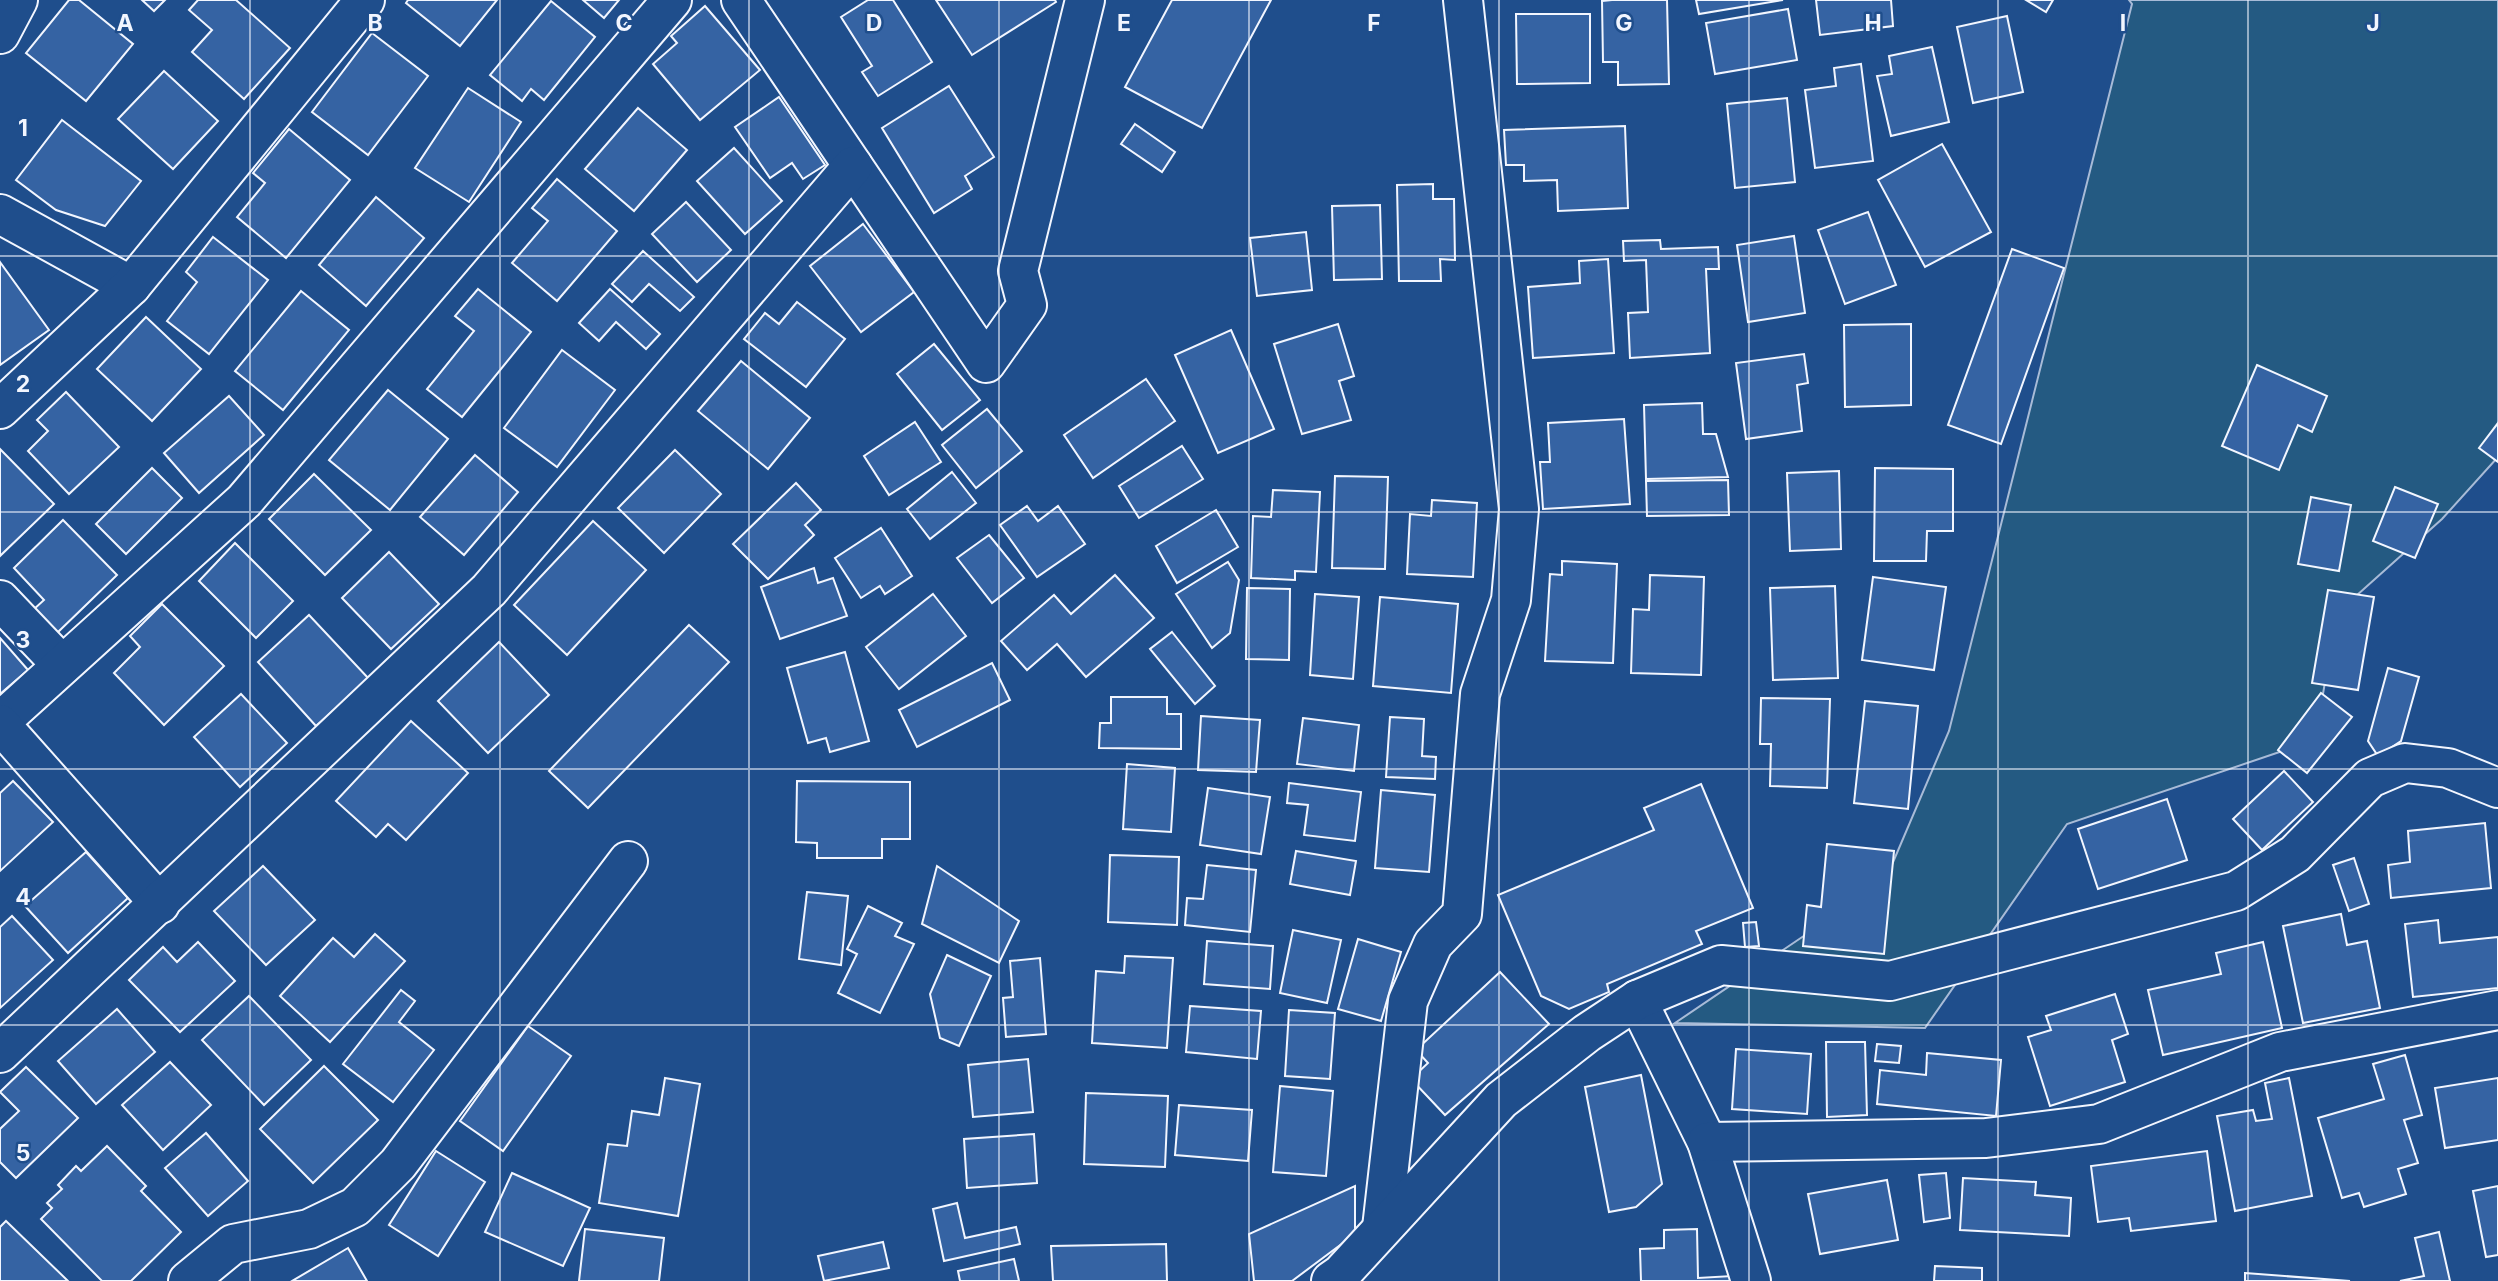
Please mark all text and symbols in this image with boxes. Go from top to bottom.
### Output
text: A [116,9,134,37]
text: B [367,9,383,37]
text: C [615,9,633,37]
text: D [866,9,882,37]
text: E [1117,9,1131,37]
text: F [1367,9,1381,37]
text: G [1615,9,1633,37]
text: H [1864,9,1882,37]
text: I [2120,9,2126,37]
text: J [2366,9,2380,37]
text: 1 [18,114,28,142]
text: 2 [16,370,30,398]
text: 3 [16,626,30,654]
text: 4 [15,883,31,911]
text: 5 [16,1139,30,1167]

